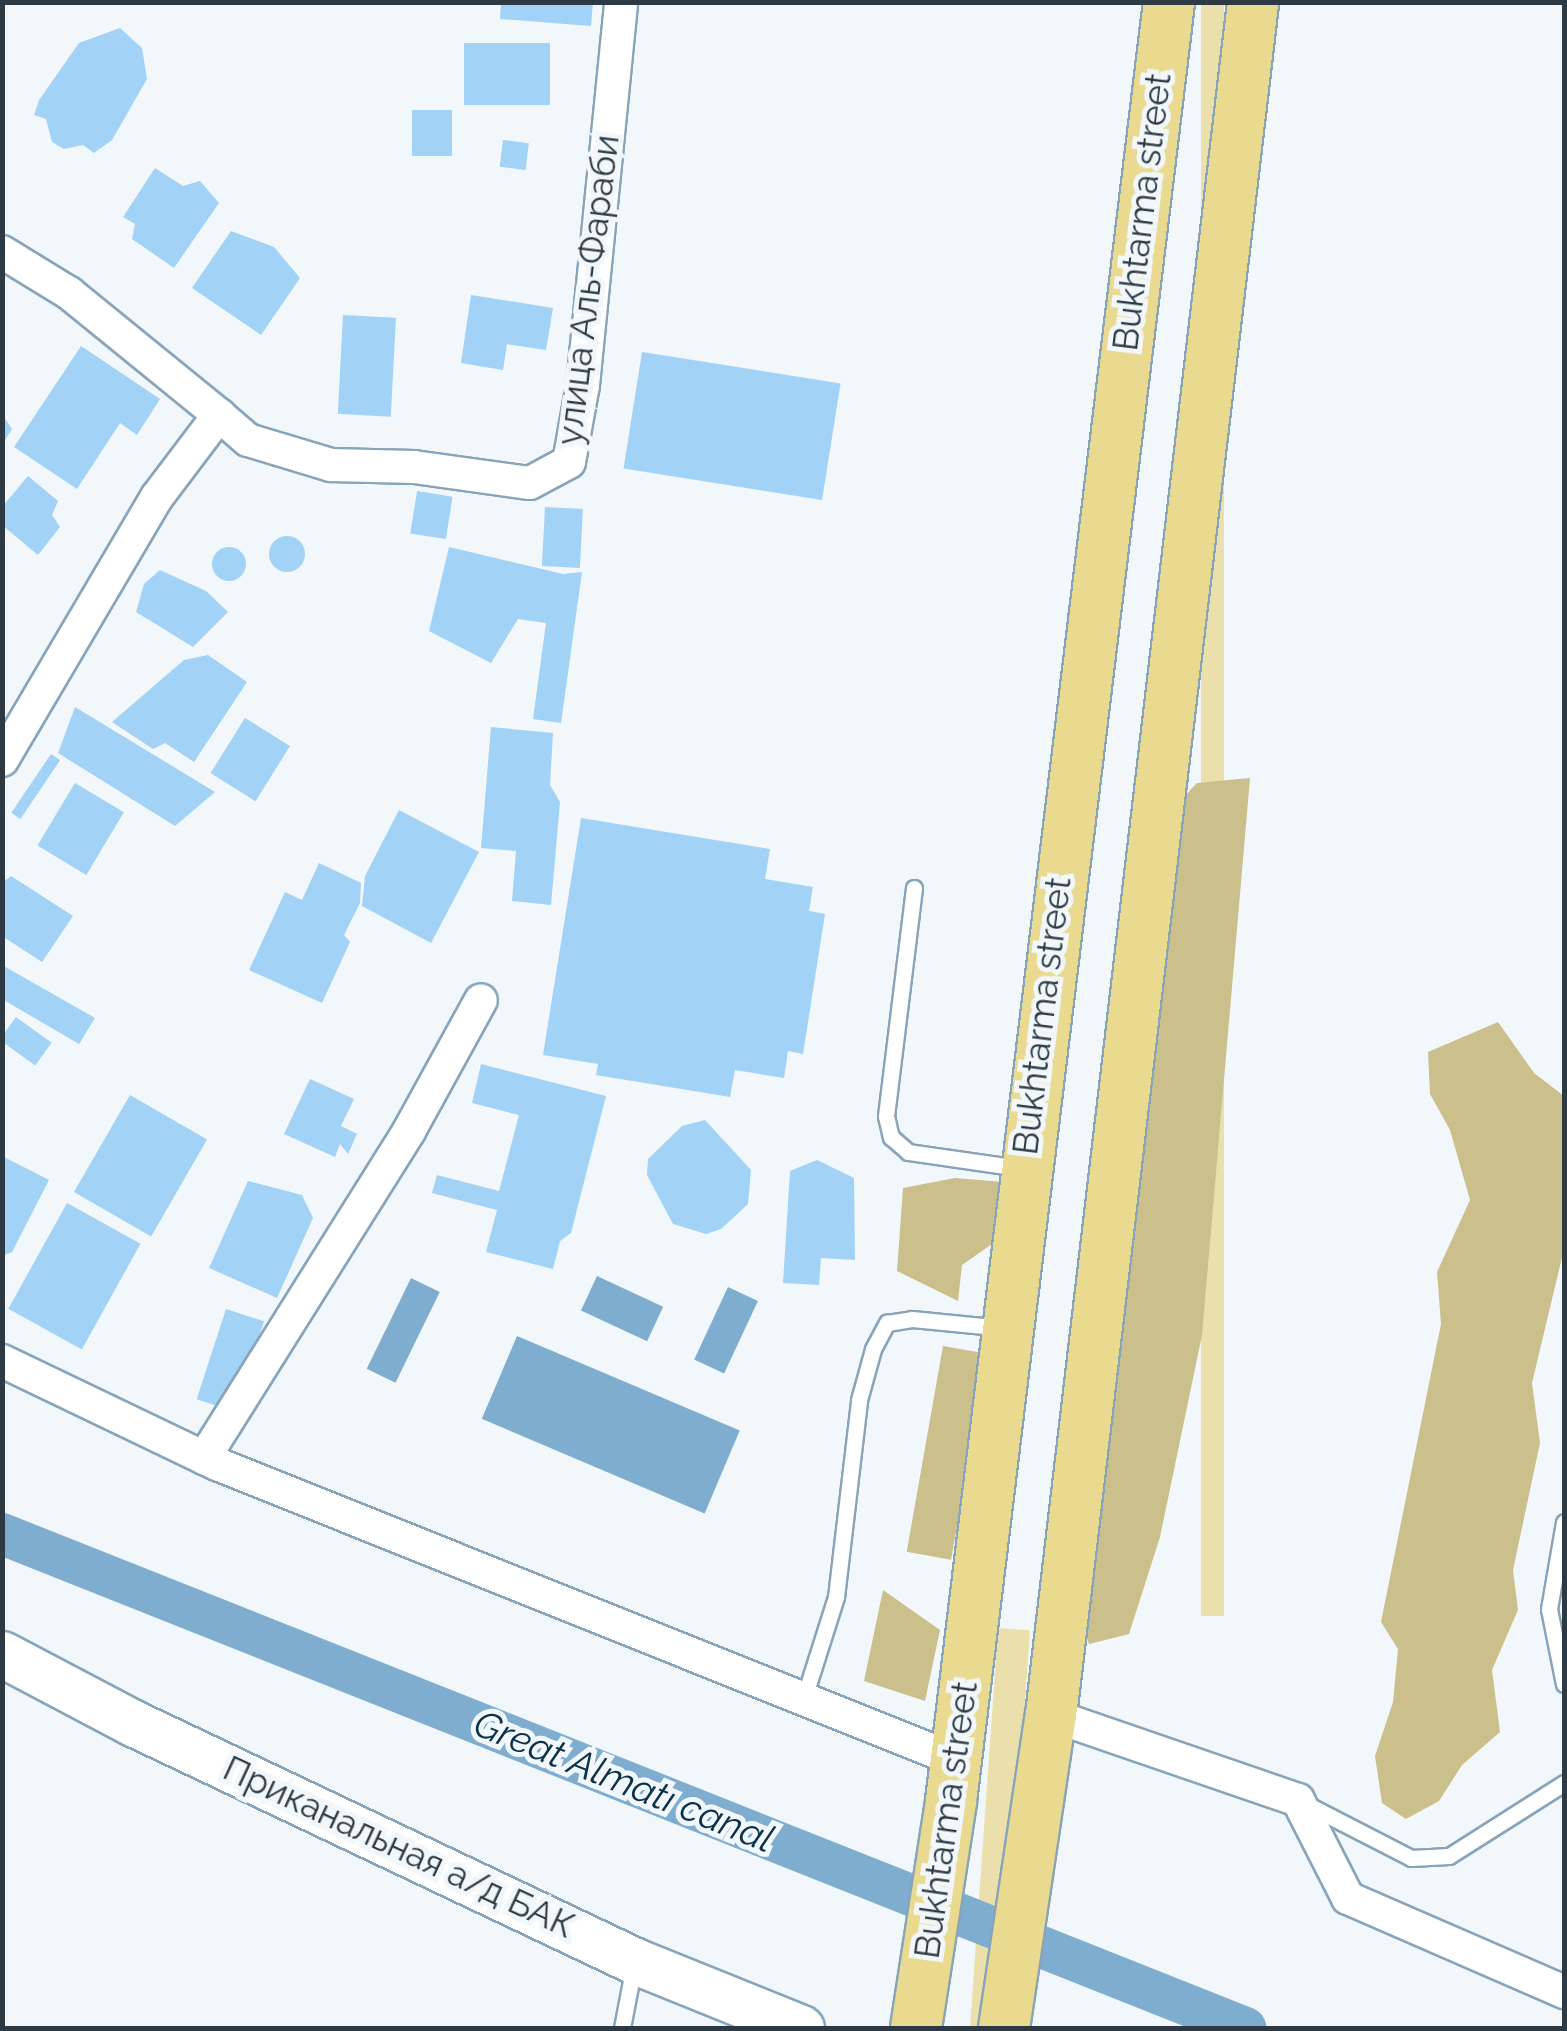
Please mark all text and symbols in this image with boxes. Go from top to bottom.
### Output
street label: Bukhtarma street [1104,71,1180,353]
street label: улица Аль-Фараби [548,132,628,448]
street label: Bukhtarma street [1004,875,1080,1157]
street label: Bukhtarma street [906,1679,986,1961]
water label: Great Almatı canal [467,1700,781,1862]
street label: Приканальная а/д БАК [217,1747,581,1947]

